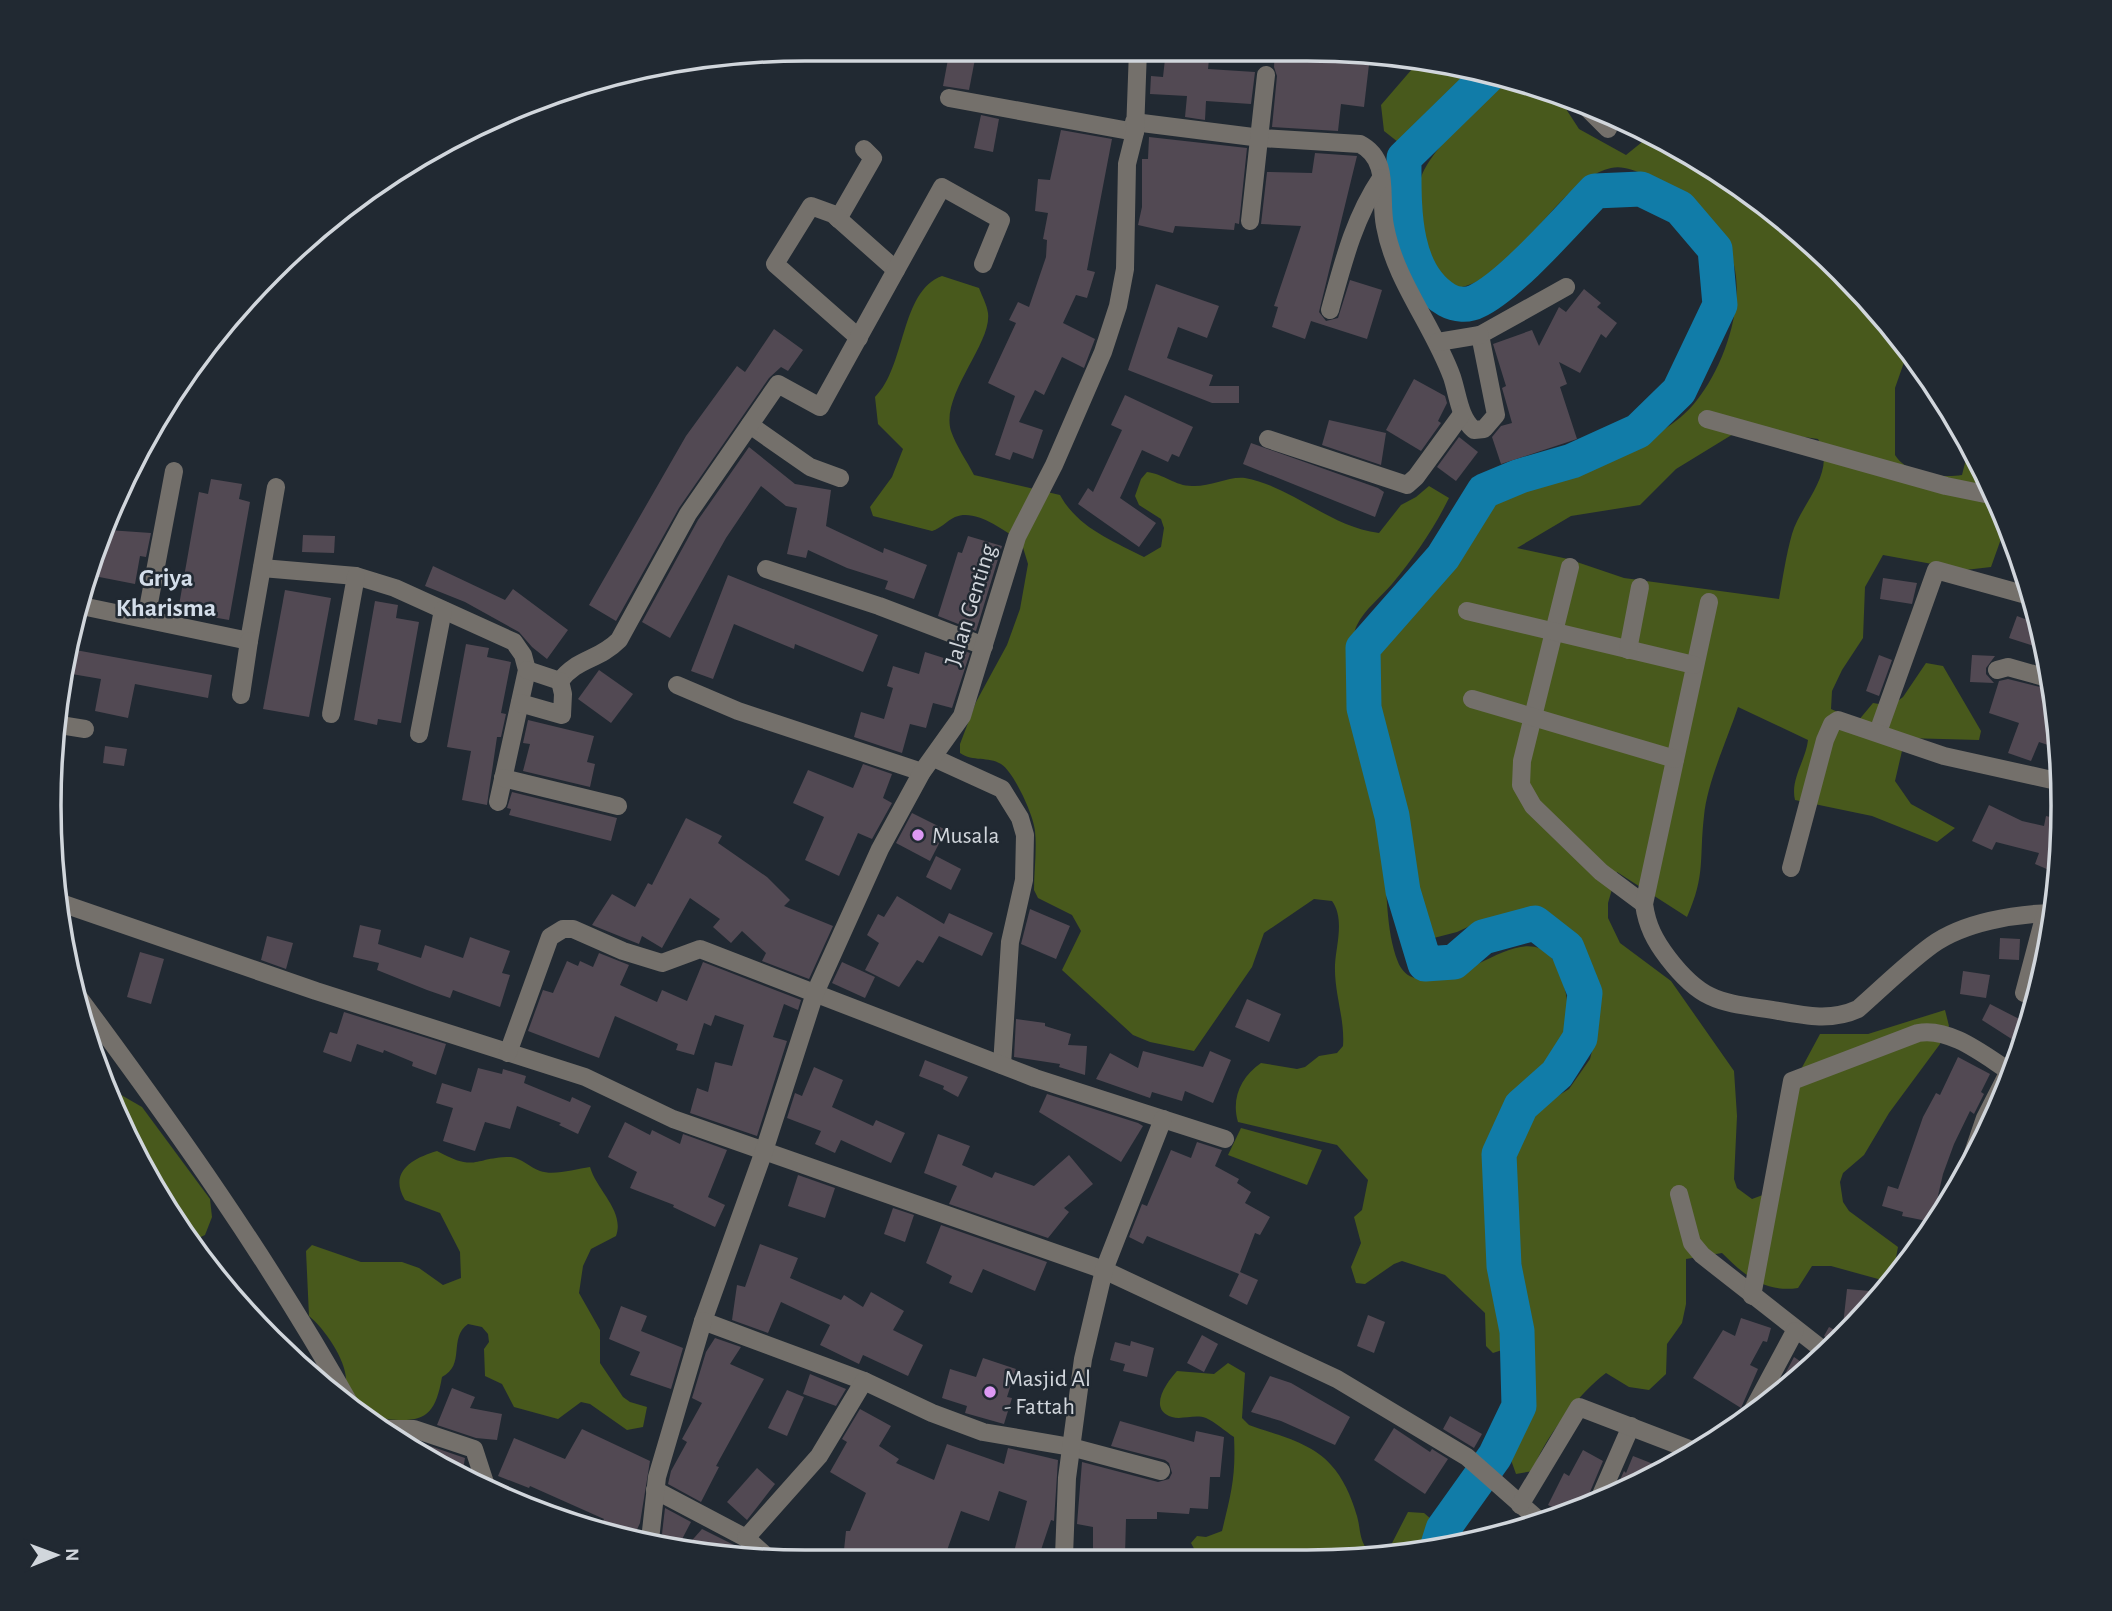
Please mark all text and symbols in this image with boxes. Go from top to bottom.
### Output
street label: Jalan Genting [941,541,1001,669]
district label: Griya Kharisma [116,565,216,621]
place label: Musala [932,824,1000,848]
marker: Musala [910,827,926,843]
place label: Masjid Al - Fattah [1004,1367,1091,1419]
marker: Masjid Al - Fattah [982,1384,998,1400]
north arrow [21,1520,91,1590]
text: N [62,1548,81,1562]

